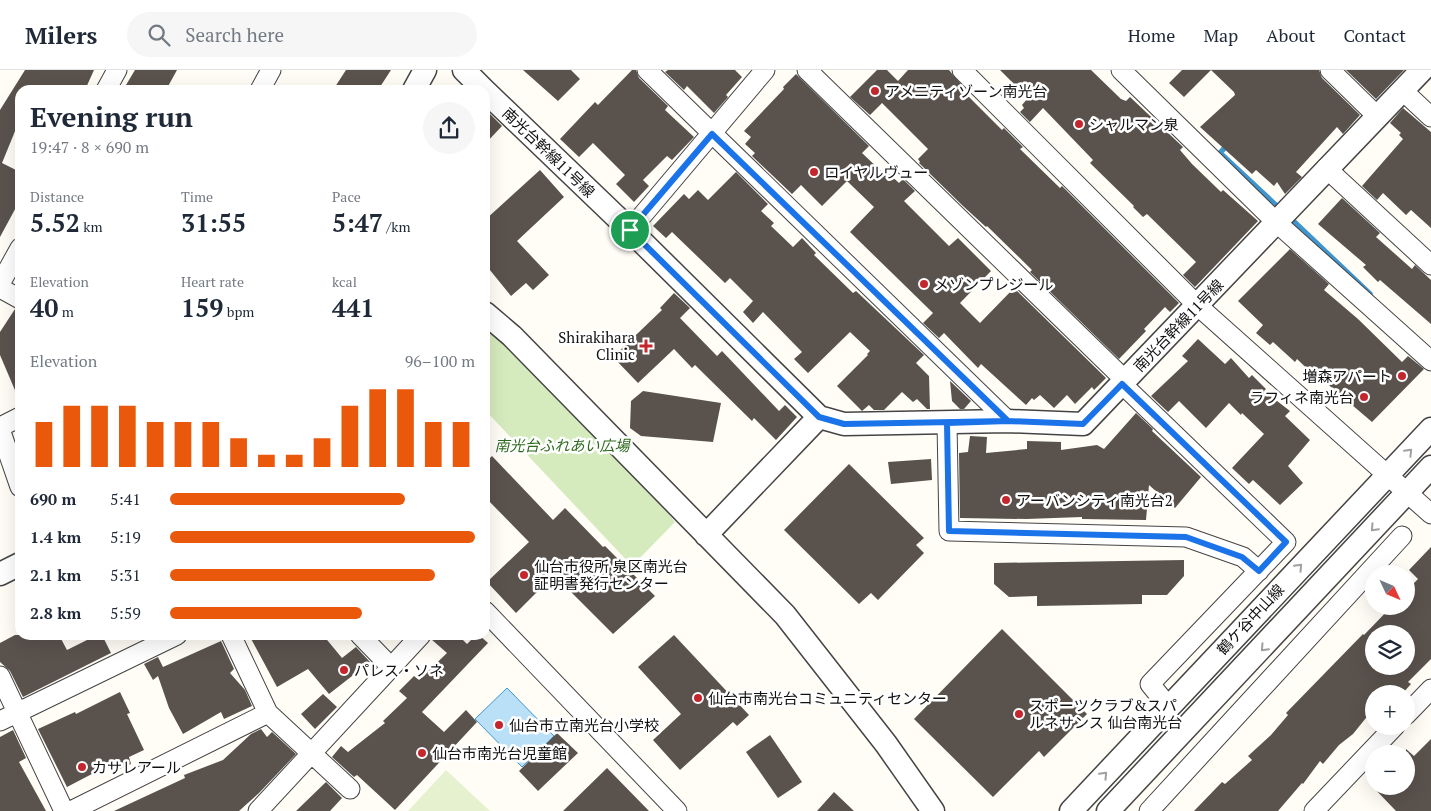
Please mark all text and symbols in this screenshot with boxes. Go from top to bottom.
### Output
search box [127,12,477,57]
text: Milers [25,19,97,51]
icon: search [145,21,173,49]
text: Search here [185,22,284,47]
text: Home [1128,23,1175,47]
text: Map [1203,23,1238,47]
text: About [1266,23,1315,47]
text: Contact [1343,23,1406,47]
place label: アメニティゾーン南光台 [885,81,1048,101]
marker: アメニティゾーン南光台 [869,85,881,97]
text: Evening run [30,98,193,135]
button: share [423,102,475,154]
street label: 南光台幹線11号線 [499,103,599,201]
place label: シャルマン泉 [1089,114,1179,134]
marker: シャルマン泉 [1073,118,1085,130]
text: 19:47 · 8 × 690 m [30,136,149,158]
place label: ロイヤルヴュー [824,162,929,182]
marker: ロイヤルヴュー [808,166,820,178]
text: Distance [30,187,84,206]
text: Time [181,187,213,206]
text: Pace [332,187,361,206]
text: 5.52 [30,206,80,239]
text: 31:55 [181,206,246,239]
text: 5:47 [332,206,383,239]
pin [609,209,651,251]
icon: arrive [616,216,644,244]
text: km [80,217,103,236]
text: /km [383,217,410,236]
text: Elevation [30,272,89,291]
text: Heart rate [181,272,244,291]
text: kcal [332,272,357,291]
place label: メゾンプレジール [934,274,1054,294]
street label: 南光台幹線11号線 [1129,275,1227,375]
marker: メゾンプレジール [918,278,930,290]
text: 40 [30,291,58,324]
text: 159 [181,291,223,324]
text: 441 [332,291,374,324]
text: m [58,302,74,321]
text: bpm [223,302,254,321]
place label: Shirakihara Clinic [558,327,635,364]
marker: Shirakihara Clinic [639,339,653,353]
text: Elevation [30,350,97,372]
text: 96–100 m [405,350,475,372]
place label: 増森アパート [1302,366,1392,386]
marker: 増森アパート [1396,370,1408,382]
place label: ラフィネ南光台 [1249,387,1354,407]
marker: ラフィネ南光台 [1358,391,1370,403]
park label: 南光台ふれあい広場 [494,435,631,455]
one-way arrow [1403,449,1412,458]
text: 690 m [30,488,76,510]
text: 5:41 [110,488,141,510]
place label: アーバンシティ南光台2 [1016,490,1173,510]
marker: アーバンシティ南光台2 [1000,494,1012,506]
one-way arrow [1371,523,1380,532]
text: 1.4 km [30,526,81,548]
text: 5:19 [110,526,141,548]
place label: 仙台市役所 泉区南光台 証明書発行センター [534,556,688,593]
text: 2.1 km [30,564,81,586]
text: 5:31 [110,564,141,586]
one-way arrow [1293,564,1302,573]
north arrow [1365,565,1415,615]
map controls [1365,565,1415,795]
marker: 仙台市役所 泉区南光台 証明書発行センター [518,569,530,581]
street label: 鶴ケ谷中山線 [1212,579,1288,659]
text: 2.8 km [30,602,81,624]
text: 5:59 [110,602,141,624]
button: layers [1365,625,1415,675]
one-way arrow [1261,642,1270,651]
place label: パレス・ソネ [354,660,444,680]
marker: パレス・ソネ [338,664,350,676]
button: + [1365,685,1415,735]
place label: 仙台市南光台コミュニティセンター [708,688,947,708]
marker: 仙台市南光台コミュニティセンター [692,692,704,704]
place label: スポーツクラブ&スパ ルネサンス 仙台南光台 [1029,695,1182,732]
marker: スポーツクラブ&スパ ルネサンス 仙台南光台 [1013,708,1025,720]
place label: 仙台市立南光台小学校 [509,715,659,735]
marker: 仙台市立南光台小学校 [493,719,505,731]
place label: 仙台市南光台児童館 [432,743,567,763]
button: − [1365,745,1415,795]
marker: 仙台市南光台児童館 [416,747,428,759]
place label: カサレアール [92,757,181,777]
marker: カサレアール [76,761,88,773]
one-way arrow [1098,772,1107,781]

